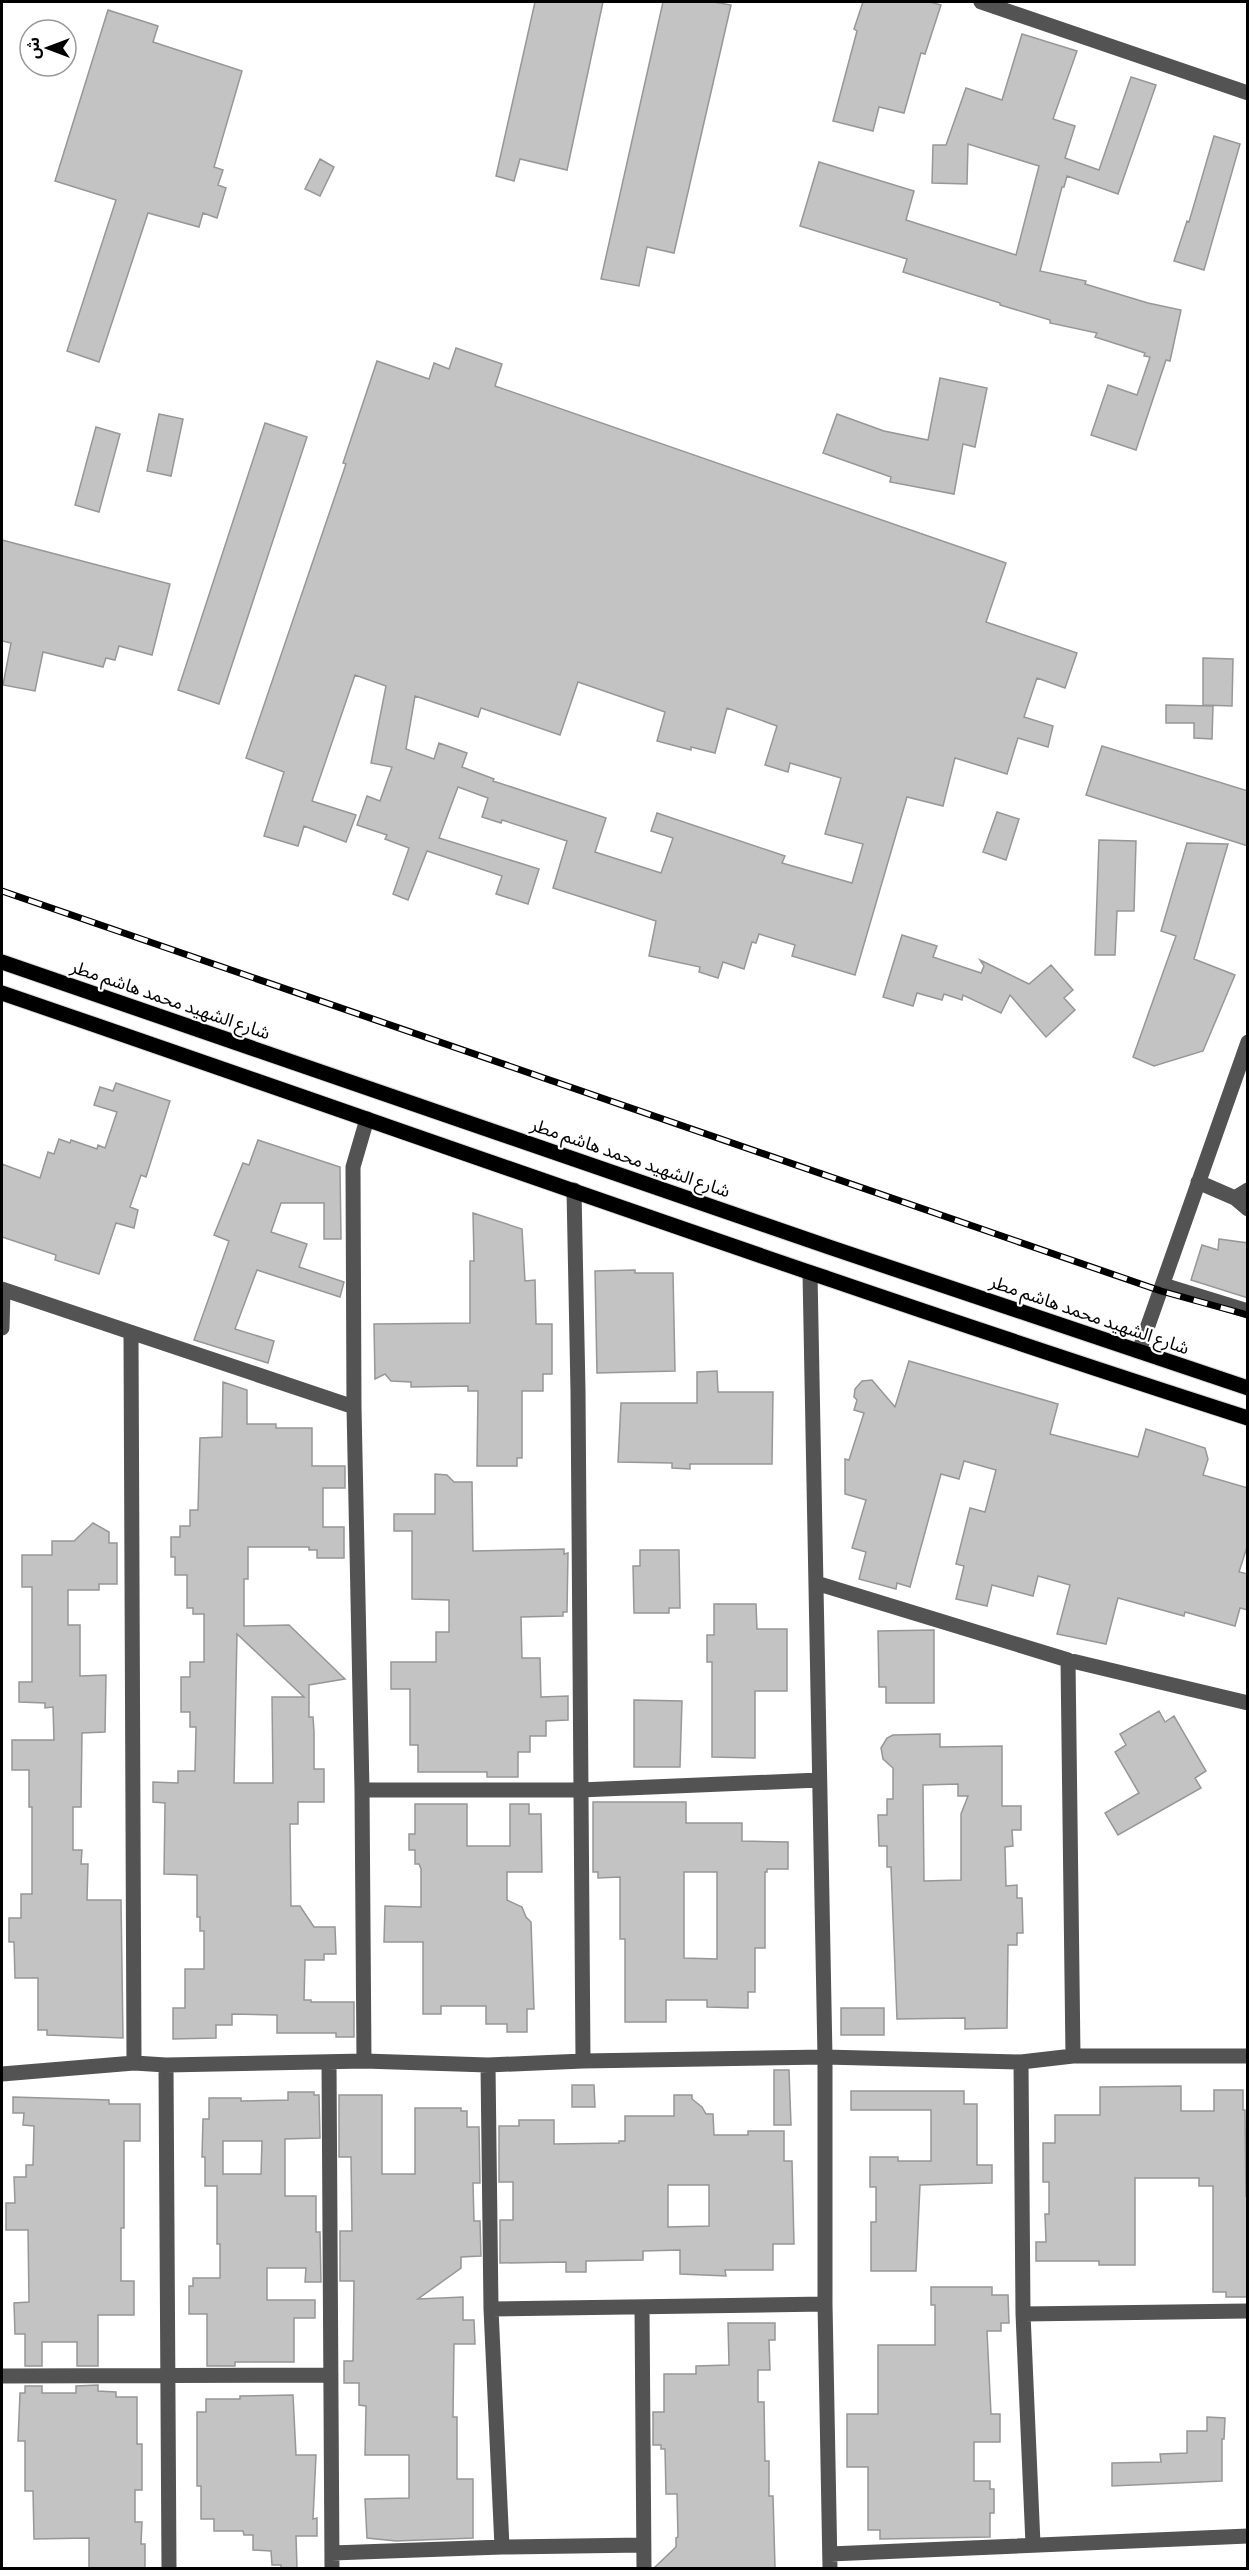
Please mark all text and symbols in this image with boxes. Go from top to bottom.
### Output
north arrow [18,18,78,78]
text: ش [23,37,43,59]
street label: شارع الشهيد محمد هاشم مطر [66,954,273,1047]
street label: شارع الشهيد محمد هاشم مطر [526,1112,733,1205]
street label: شارع الشهيد محمد هاشم مطر [985,1269,1192,1362]

